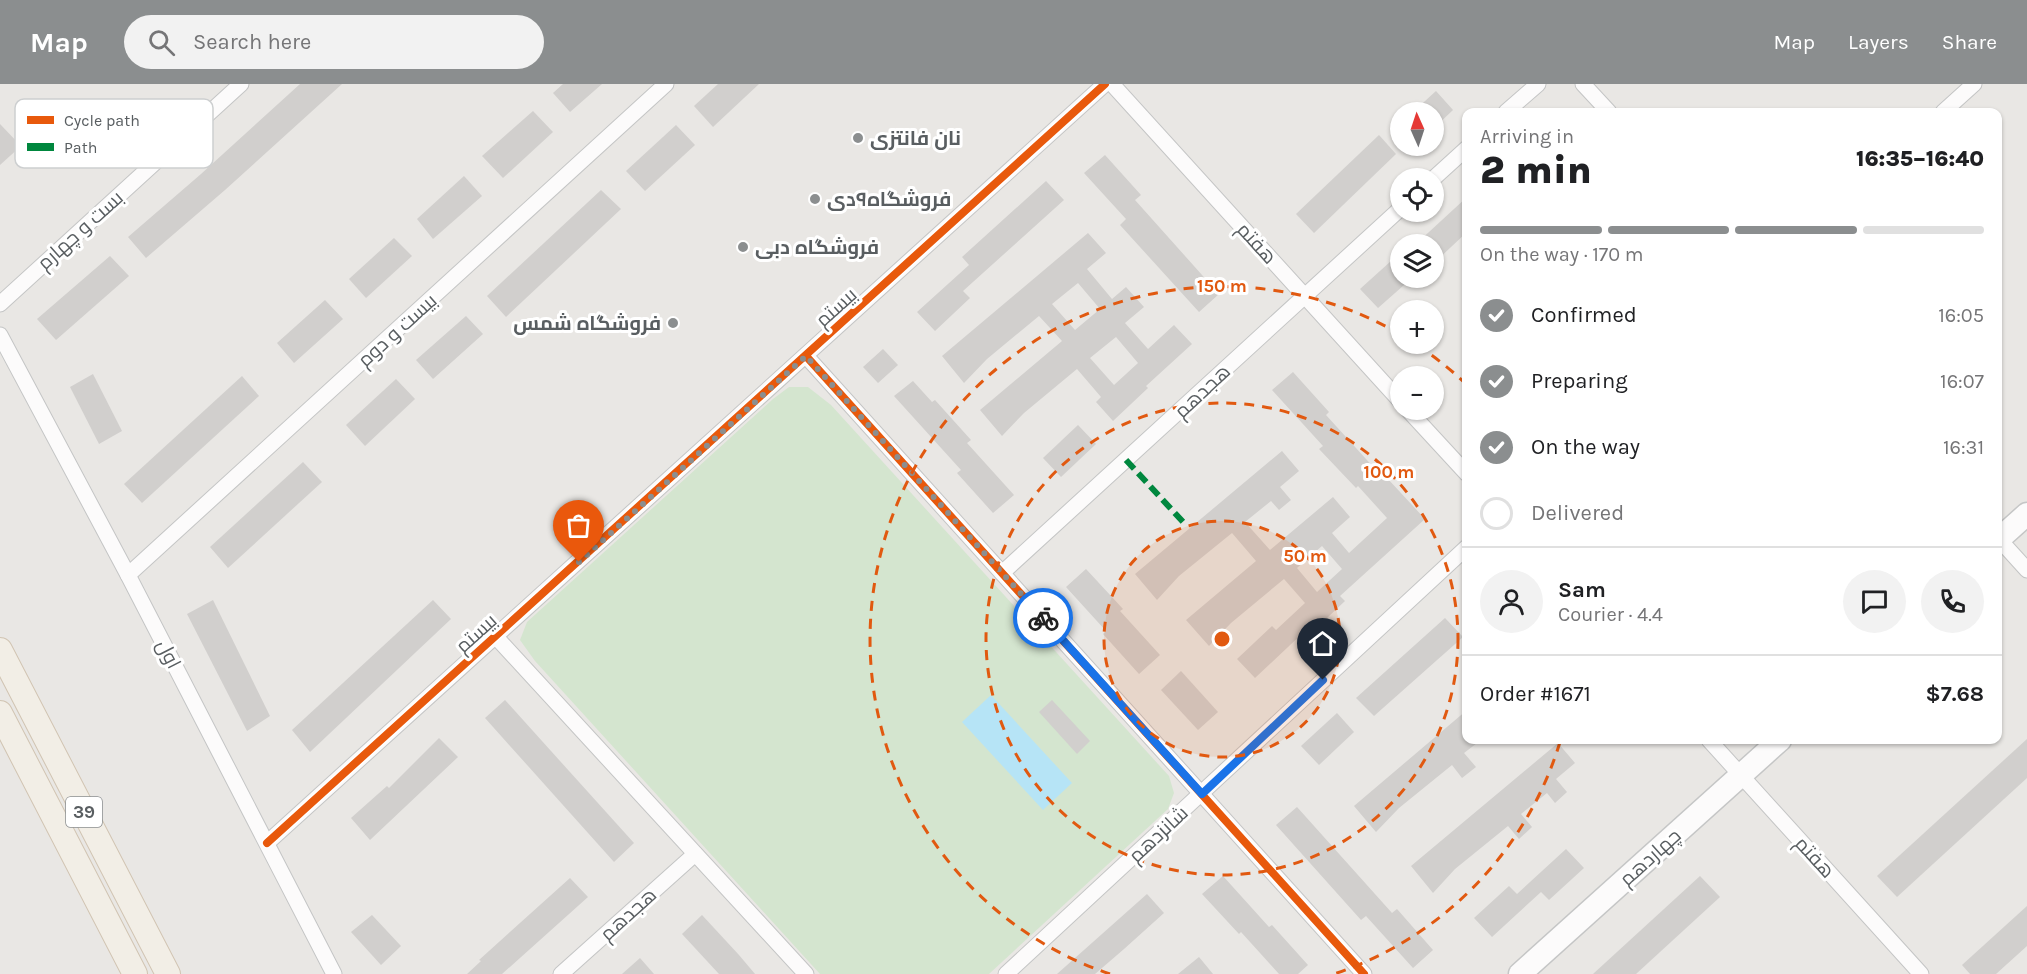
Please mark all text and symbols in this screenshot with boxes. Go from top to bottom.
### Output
search box [124,15,544,69]
text: Map [30,26,88,59]
icon: search [145,26,178,59]
text: Search here [193,29,311,55]
text: Map [1773,30,1815,54]
text: Layers [1848,30,1909,54]
text: Share [1942,30,1997,54]
legend [15,99,213,168]
north arrow [1390,102,1444,156]
map controls [1390,102,1444,420]
text: Cycle path [64,111,140,130]
text: Arriving in [1480,125,1574,148]
place label: نان فانتزی [870,127,961,150]
marker: نان فانتزی [851,131,865,145]
text: Path [64,138,97,157]
text: 16:35–16:40 [1856,146,1984,172]
text: 2 min [1480,147,1592,193]
button: locate [1390,168,1444,222]
street label: بست و چهارم [33,186,129,276]
place label: فروشگاه۹دی [827,188,951,211]
marker: فروشگاه۹دی [808,192,822,206]
street label: هفتم [1231,218,1281,270]
button: layers [1390,234,1444,288]
place label: فروشگاه دبی [755,236,879,259]
marker: فروشگاه دبی [736,240,750,254]
text: On the way · 170 m [1480,243,1644,266]
text: 150 m [1197,275,1247,297]
street label: بیستم [811,283,863,333]
street label: بیست و دوم [353,289,443,373]
icon: check [1480,299,1513,332]
button: + [1390,300,1444,354]
text: Confirmed [1531,302,1637,328]
text: 16:05 [1938,304,1984,327]
place label: فروشگاه شمس [513,312,661,335]
marker: فروشگاه شمس [666,316,680,330]
street label: هجدهم [1170,360,1236,424]
icon: check [1480,365,1513,398]
button: − [1390,366,1444,420]
text: Preparing [1531,368,1628,394]
text: 16:07 [1940,370,1984,393]
icon: check [1480,431,1513,464]
text: On the way [1531,434,1640,460]
text: 16:31 [1943,436,1984,459]
text: 100 m [1364,461,1414,483]
pin [553,500,604,562]
text: Delivered [1531,500,1624,526]
icon: bag [562,509,595,542]
text: 50 m [1283,545,1327,567]
button: person [1480,570,1543,633]
button: chat [1843,570,1906,633]
button: phone [1921,570,1984,633]
text: Sam [1558,577,1606,603]
courier [1013,588,1073,648]
icon: bike [1027,602,1060,635]
text: Courier · 4.4 [1558,603,1663,626]
street label: بیستم [451,609,503,659]
pin [1297,618,1348,680]
icon: home [1306,627,1339,660]
centre of rings [1212,629,1232,649]
street label: اول [151,636,186,673]
text: Order #1671 [1480,681,1591,707]
text: $7.68 [1926,681,1984,707]
road number: 39 [66,797,102,827]
street label: شانزدهم [1124,801,1194,869]
street label: چهاردهم [1615,824,1687,892]
street label: هفتم [1789,832,1839,884]
street label: هجدهم [595,883,663,947]

